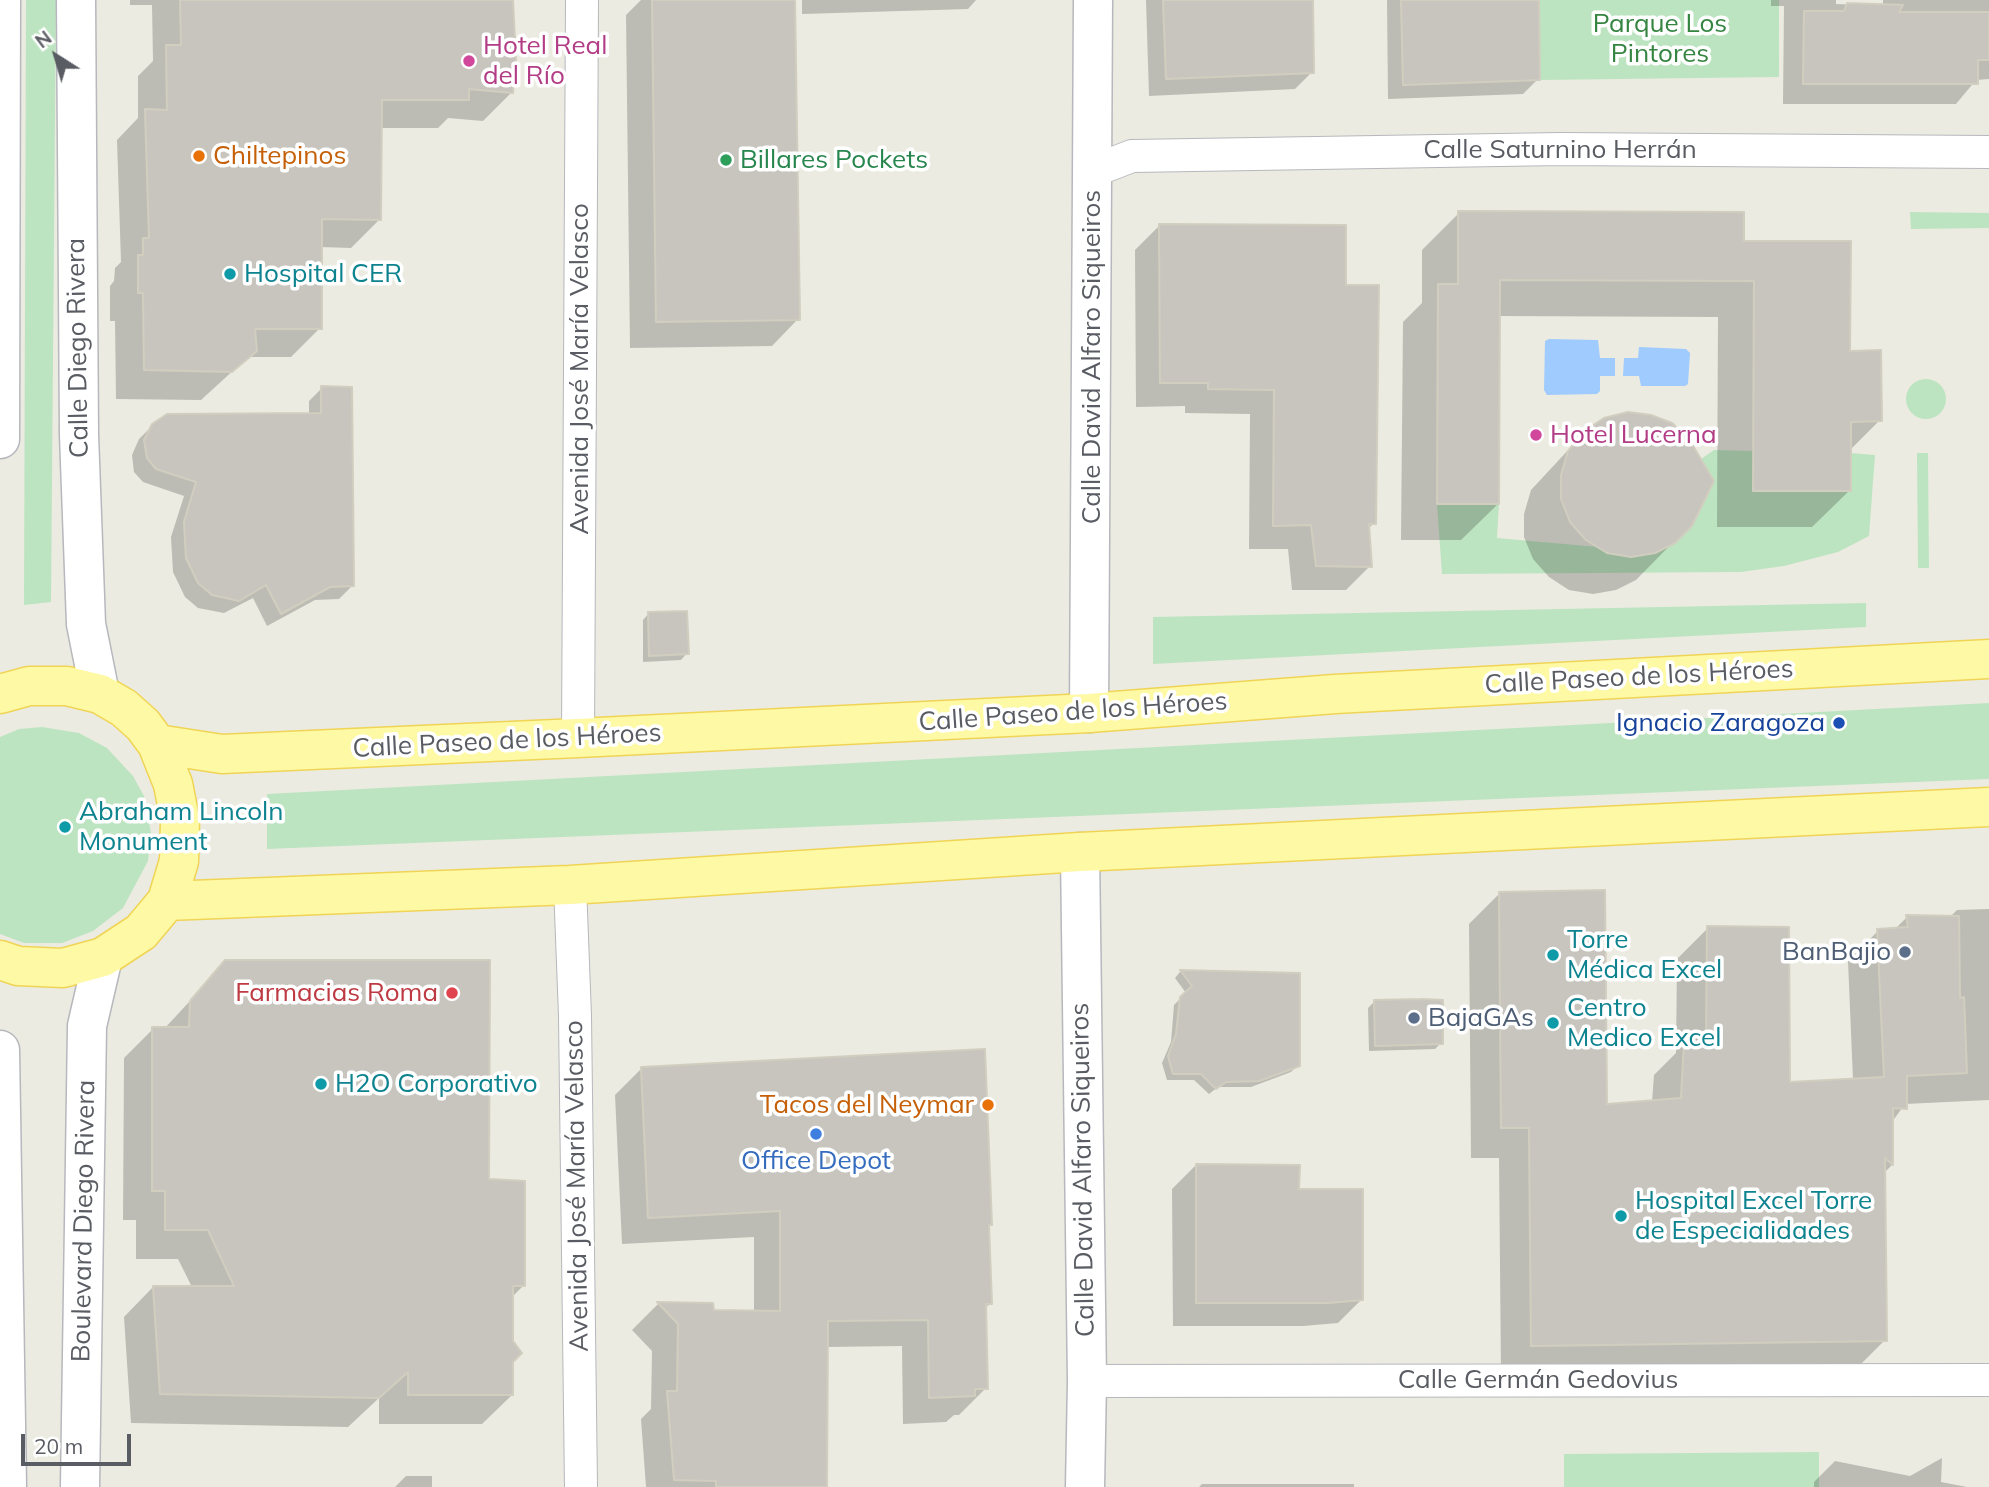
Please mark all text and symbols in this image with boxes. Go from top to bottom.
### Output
park label: Parque Los Pintores [1593,8,1727,70]
north arrow [21,21,91,91]
text: N [30,25,56,53]
place label: Hotel Real del Río [483,30,607,92]
marker: Hotel Real del Río [461,53,477,69]
street label: Calle Saturnino Herrán [1423,134,1697,166]
place label: Chiltepinos [213,140,346,172]
place label: Billares Pockets [740,144,928,176]
marker: Chiltepinos [191,148,207,164]
marker: Billares Pockets [718,152,734,168]
street label: Calle David Alfaro Siqueiros [1076,190,1108,524]
street label: Avenida José María Velasco [564,203,596,535]
street label: Calle Diego Rivera [60,238,96,458]
place label: Hospital CER [244,258,402,290]
marker: Hospital CER [222,266,238,282]
place label: Hotel Lucerna [1550,419,1717,451]
marker: Hotel Lucerna [1528,427,1544,443]
street label: Calle Paseo de los Héroes [1484,653,1794,701]
street label: Calle Paseo de los Héroes [918,686,1228,738]
place label: Ignacio Zaragoza [1616,707,1825,739]
marker: Ignacio Zaragoza [1831,715,1847,731]
street label: Calle Paseo de los Héroes [352,717,662,765]
place label: Abraham Lincoln Monument [79,796,284,858]
marker: Abraham Lincoln Monument [57,819,73,835]
place label: Torre Médica Excel [1567,924,1722,986]
place label: BanBajio [1782,936,1891,968]
marker: BanBajio [1897,944,1913,960]
marker: Torre Médica Excel [1545,947,1561,963]
place label: Farmacias Roma [235,977,438,1009]
marker: Farmacias Roma [444,985,460,1001]
place label: Centro Medico Excel [1567,992,1721,1054]
place label: BajaGAs [1428,1002,1534,1034]
street label: Calle David Alfaro Siqueiros [1064,1003,1102,1337]
marker: BajaGAs [1406,1010,1422,1026]
marker: Centro Medico Excel [1545,1015,1561,1031]
street label: Avenida José María Velasco [559,1020,595,1352]
place label: H2O Corporativo [335,1068,538,1100]
marker: H2O Corporativo [313,1076,329,1092]
street label: Boulevard Diego Rivera [66,1080,102,1362]
place label: Tacos del Neymar [760,1089,974,1121]
marker: Tacos del Neymar [980,1097,996,1113]
marker: Office Depot [808,1126,824,1142]
place label: Office Depot [741,1145,891,1177]
place label: Hospital Excel Torre de Especialidades [1635,1185,1872,1246]
marker: Hospital Excel Torre de Especialidades [1613,1208,1629,1224]
street label: Calle Germán Gedovius [1398,1364,1678,1396]
scale bar [24,1420,135,1464]
text: 20 m [34,1433,83,1459]

